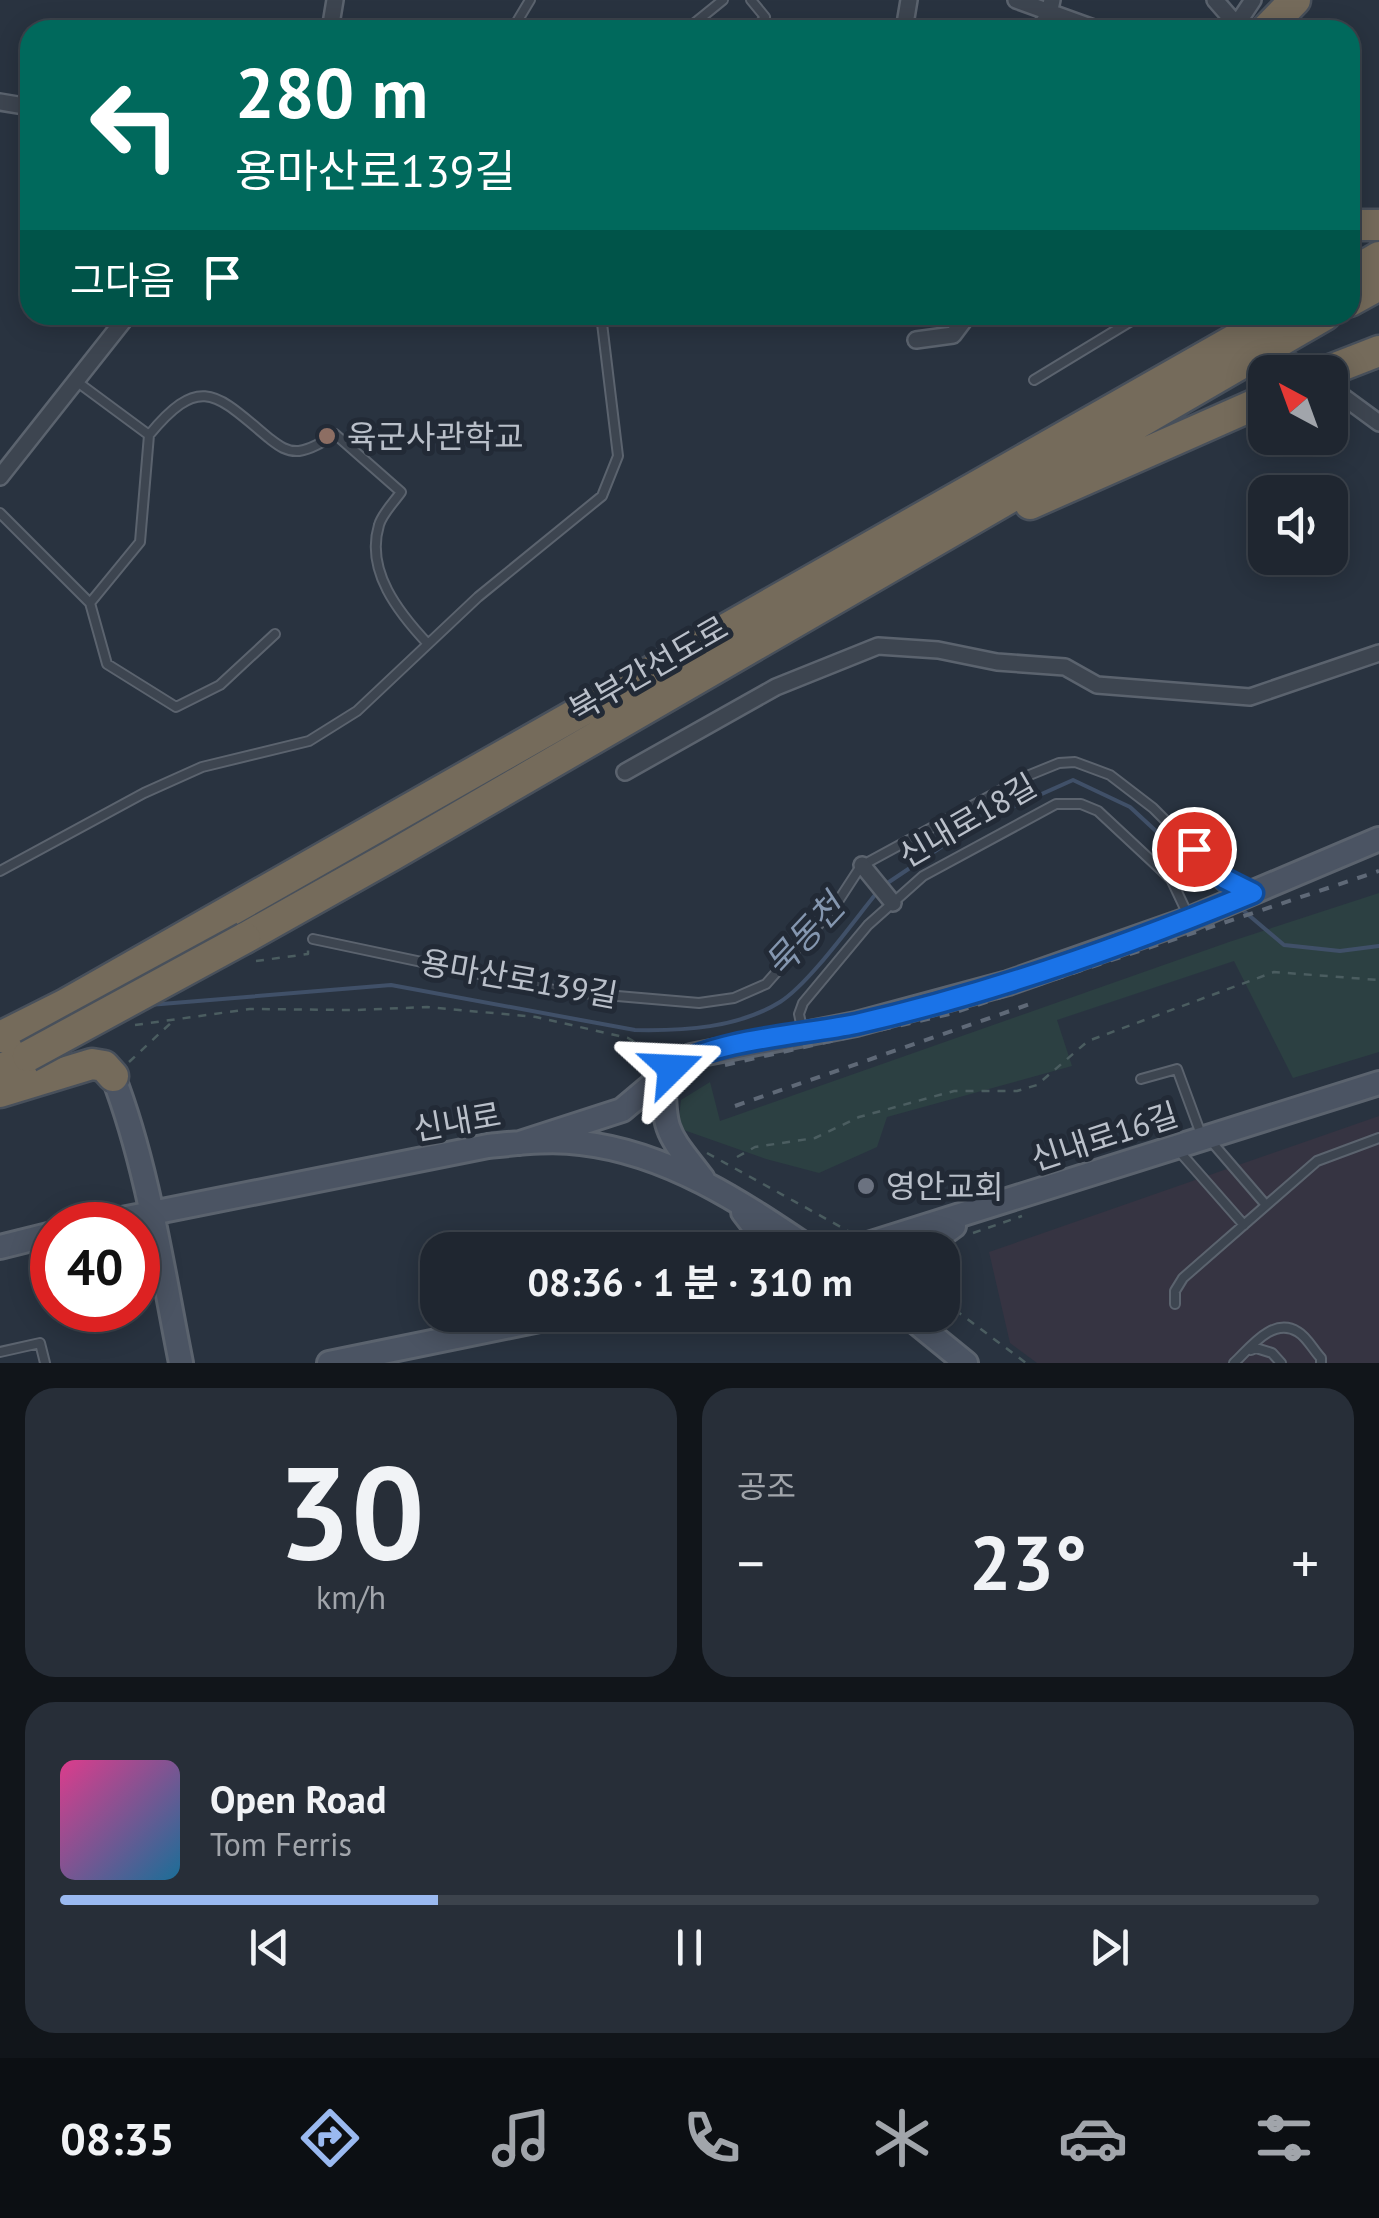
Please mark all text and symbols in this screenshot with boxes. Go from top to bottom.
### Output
text: 280 m [235,47,428,137]
icon: left [70,60,200,190]
text: 용마산로139길 [235,141,516,199]
icon: arrive [195,250,250,305]
text: 그다음 [70,255,175,304]
north arrow [1248,355,1348,455]
map controls [1248,355,1348,575]
place label: 육군사관학교 [347,415,524,457]
marker: 육군사관학교 [316,425,338,447]
button: sound [1248,475,1348,575]
street label: 북부간선도로 [561,606,735,730]
street label: 신내로18길 [890,764,1044,876]
pin [1152,807,1237,892]
icon: arrive [1167,822,1222,877]
water label: 묵동천 [754,881,856,986]
street label: 용마산로139길 [417,940,621,1016]
position arrow [620,1016,724,1120]
street label: 신내로16길 [1025,1092,1183,1180]
street label: 신내로 [410,1093,504,1149]
place label: 영안교회 [886,1165,1004,1207]
marker: 영안교회 [855,1175,877,1197]
speed limit sign: 40 [30,1202,160,1332]
text: 08:36 · 1 분 · 310 m [527,1257,853,1306]
text: 30 [277,1427,425,1595]
text: 공조 [737,1465,796,1507]
text: 23° [969,1514,1087,1611]
text: − [737,1527,765,1598]
text: + [1291,1527,1319,1598]
text: km/h [316,1576,386,1618]
text: Open Road [210,1774,386,1823]
text: Tom Ferris [210,1823,352,1865]
icon: previous [242,1920,297,1975]
icon: pause [662,1920,717,1975]
icon: next [1082,1920,1137,1975]
icon: directions [295,2103,365,2173]
icon: music [486,2103,556,2173]
icon: phone [677,2103,747,2173]
icon: climate [867,2103,937,2173]
icon: car [1058,2103,1128,2173]
icon: filters [1249,2103,1319,2173]
text: 08:35 [60,2109,175,2167]

